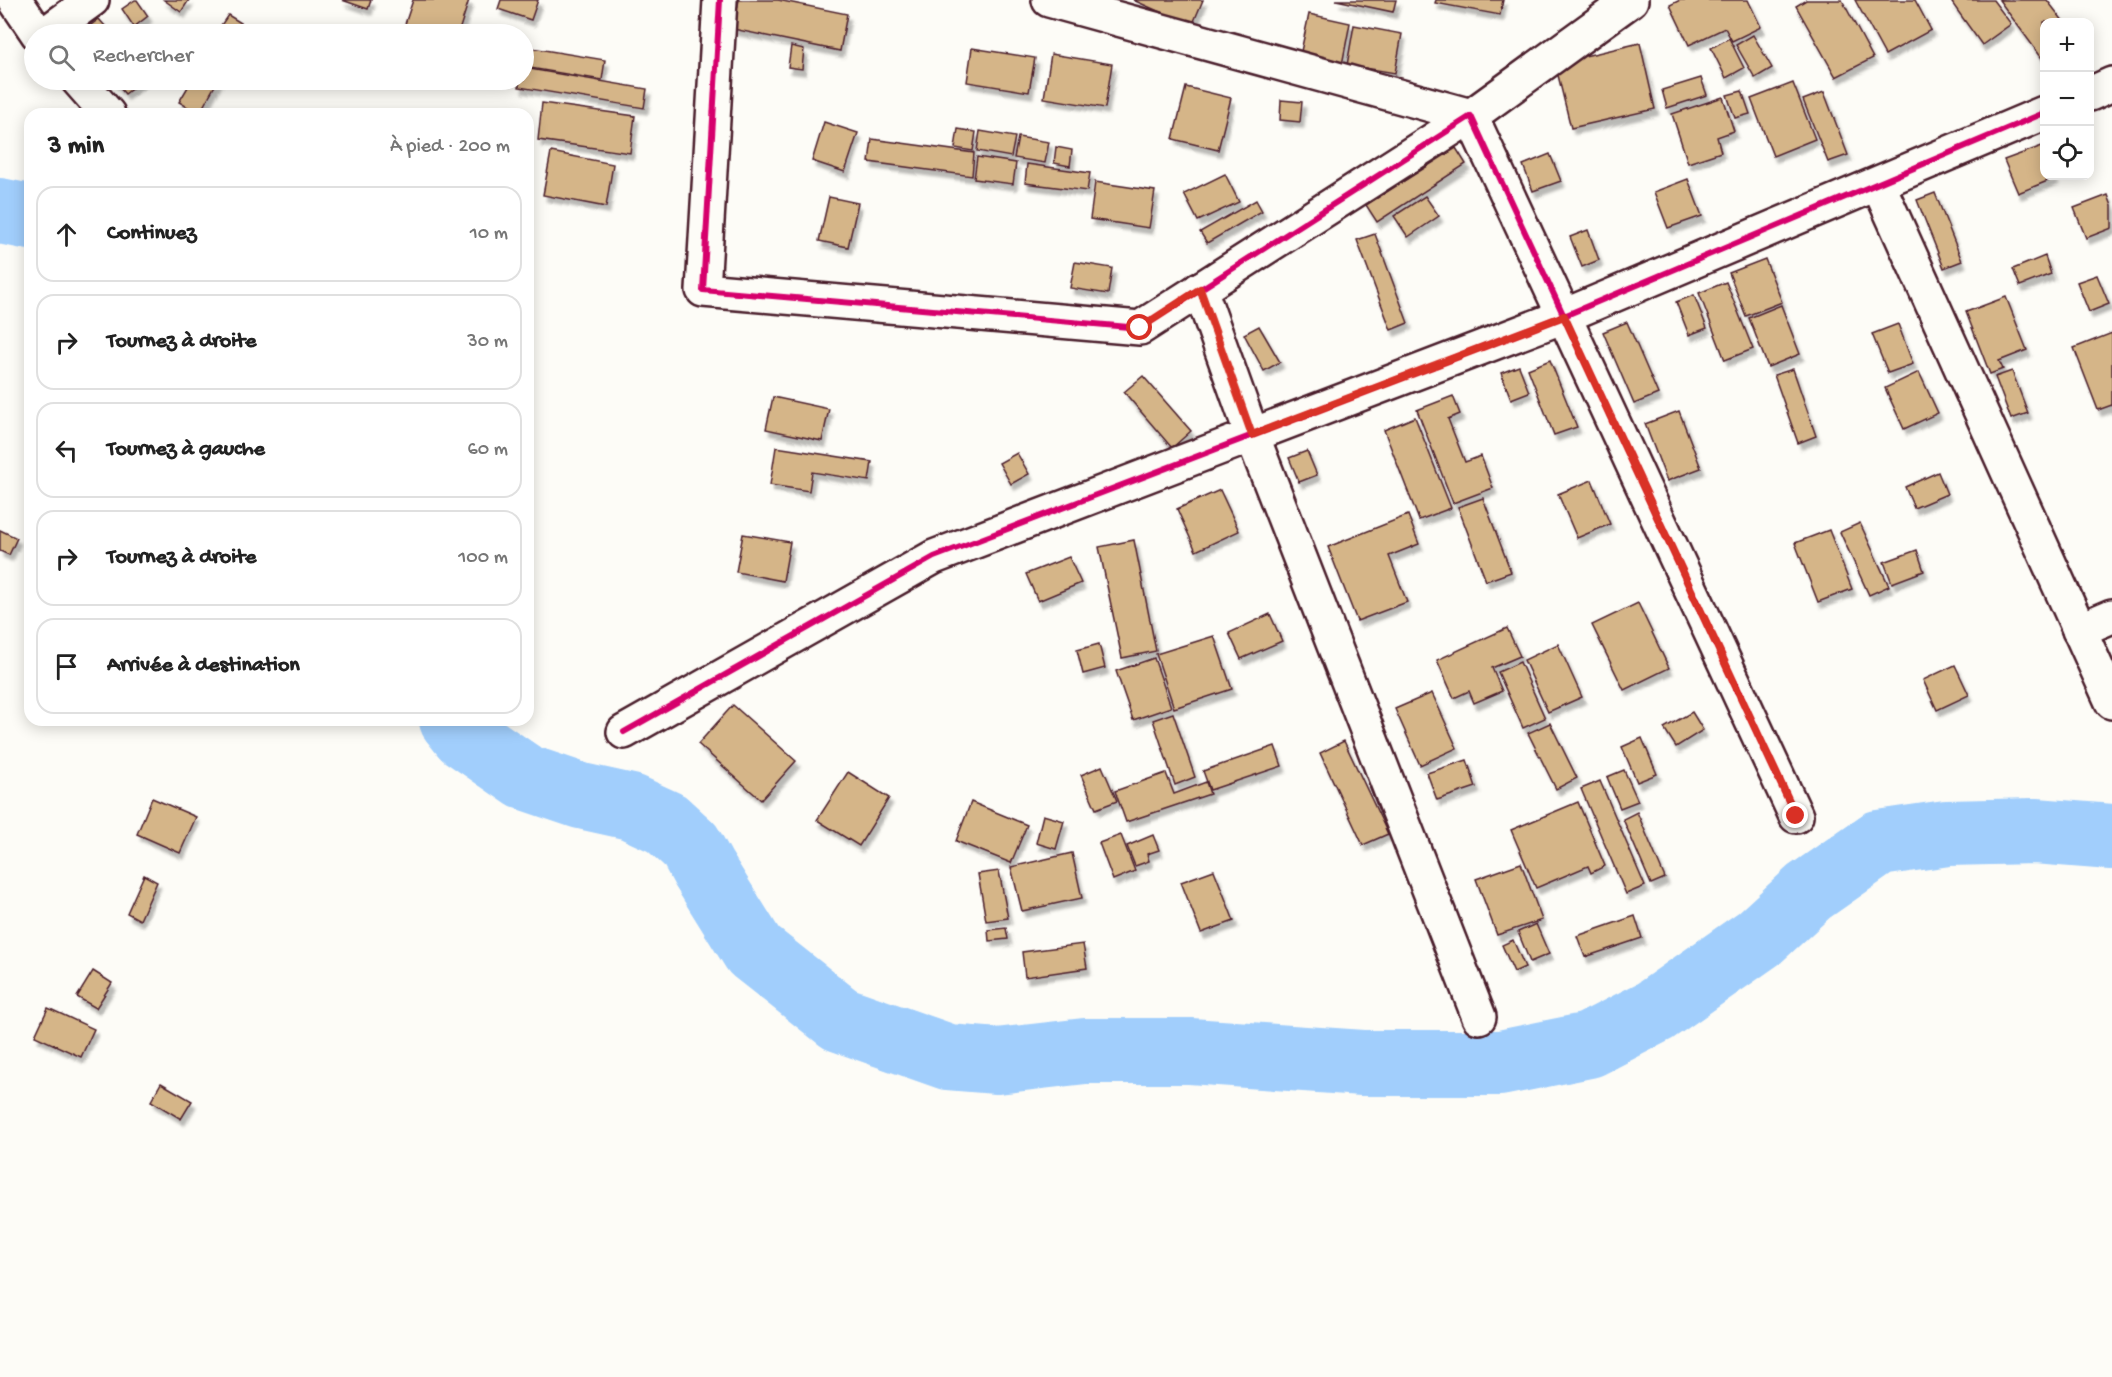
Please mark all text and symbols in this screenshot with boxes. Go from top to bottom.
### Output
map controls [2040,18,2094,180]
button: + [2040,18,2094,72]
search box [24,24,534,90]
icon: search [45,41,78,74]
text: Rechercher [93,44,193,70]
button: − [2040,72,2094,126]
button: locate [2040,126,2094,180]
text: 3 min [48,132,104,163]
text: À pied · 200 m [390,136,510,159]
icon: ahead [50,218,83,251]
text: Continuez [107,221,196,247]
text: 10 m [470,223,508,246]
route start [1126,314,1152,340]
icon: right [50,326,83,359]
text: Tournez à droite [107,329,256,355]
text: 30 m [467,331,508,354]
icon: left [50,434,83,467]
text: Tournez à gauche [107,437,265,463]
text: 60 m [468,439,508,462]
icon: right [50,542,83,575]
text: Tournez à droite [107,545,256,571]
text: 100 m [458,547,508,570]
icon: arrive [50,650,83,683]
text: Arrivée à destination [107,653,300,679]
route end [1782,802,1808,828]

